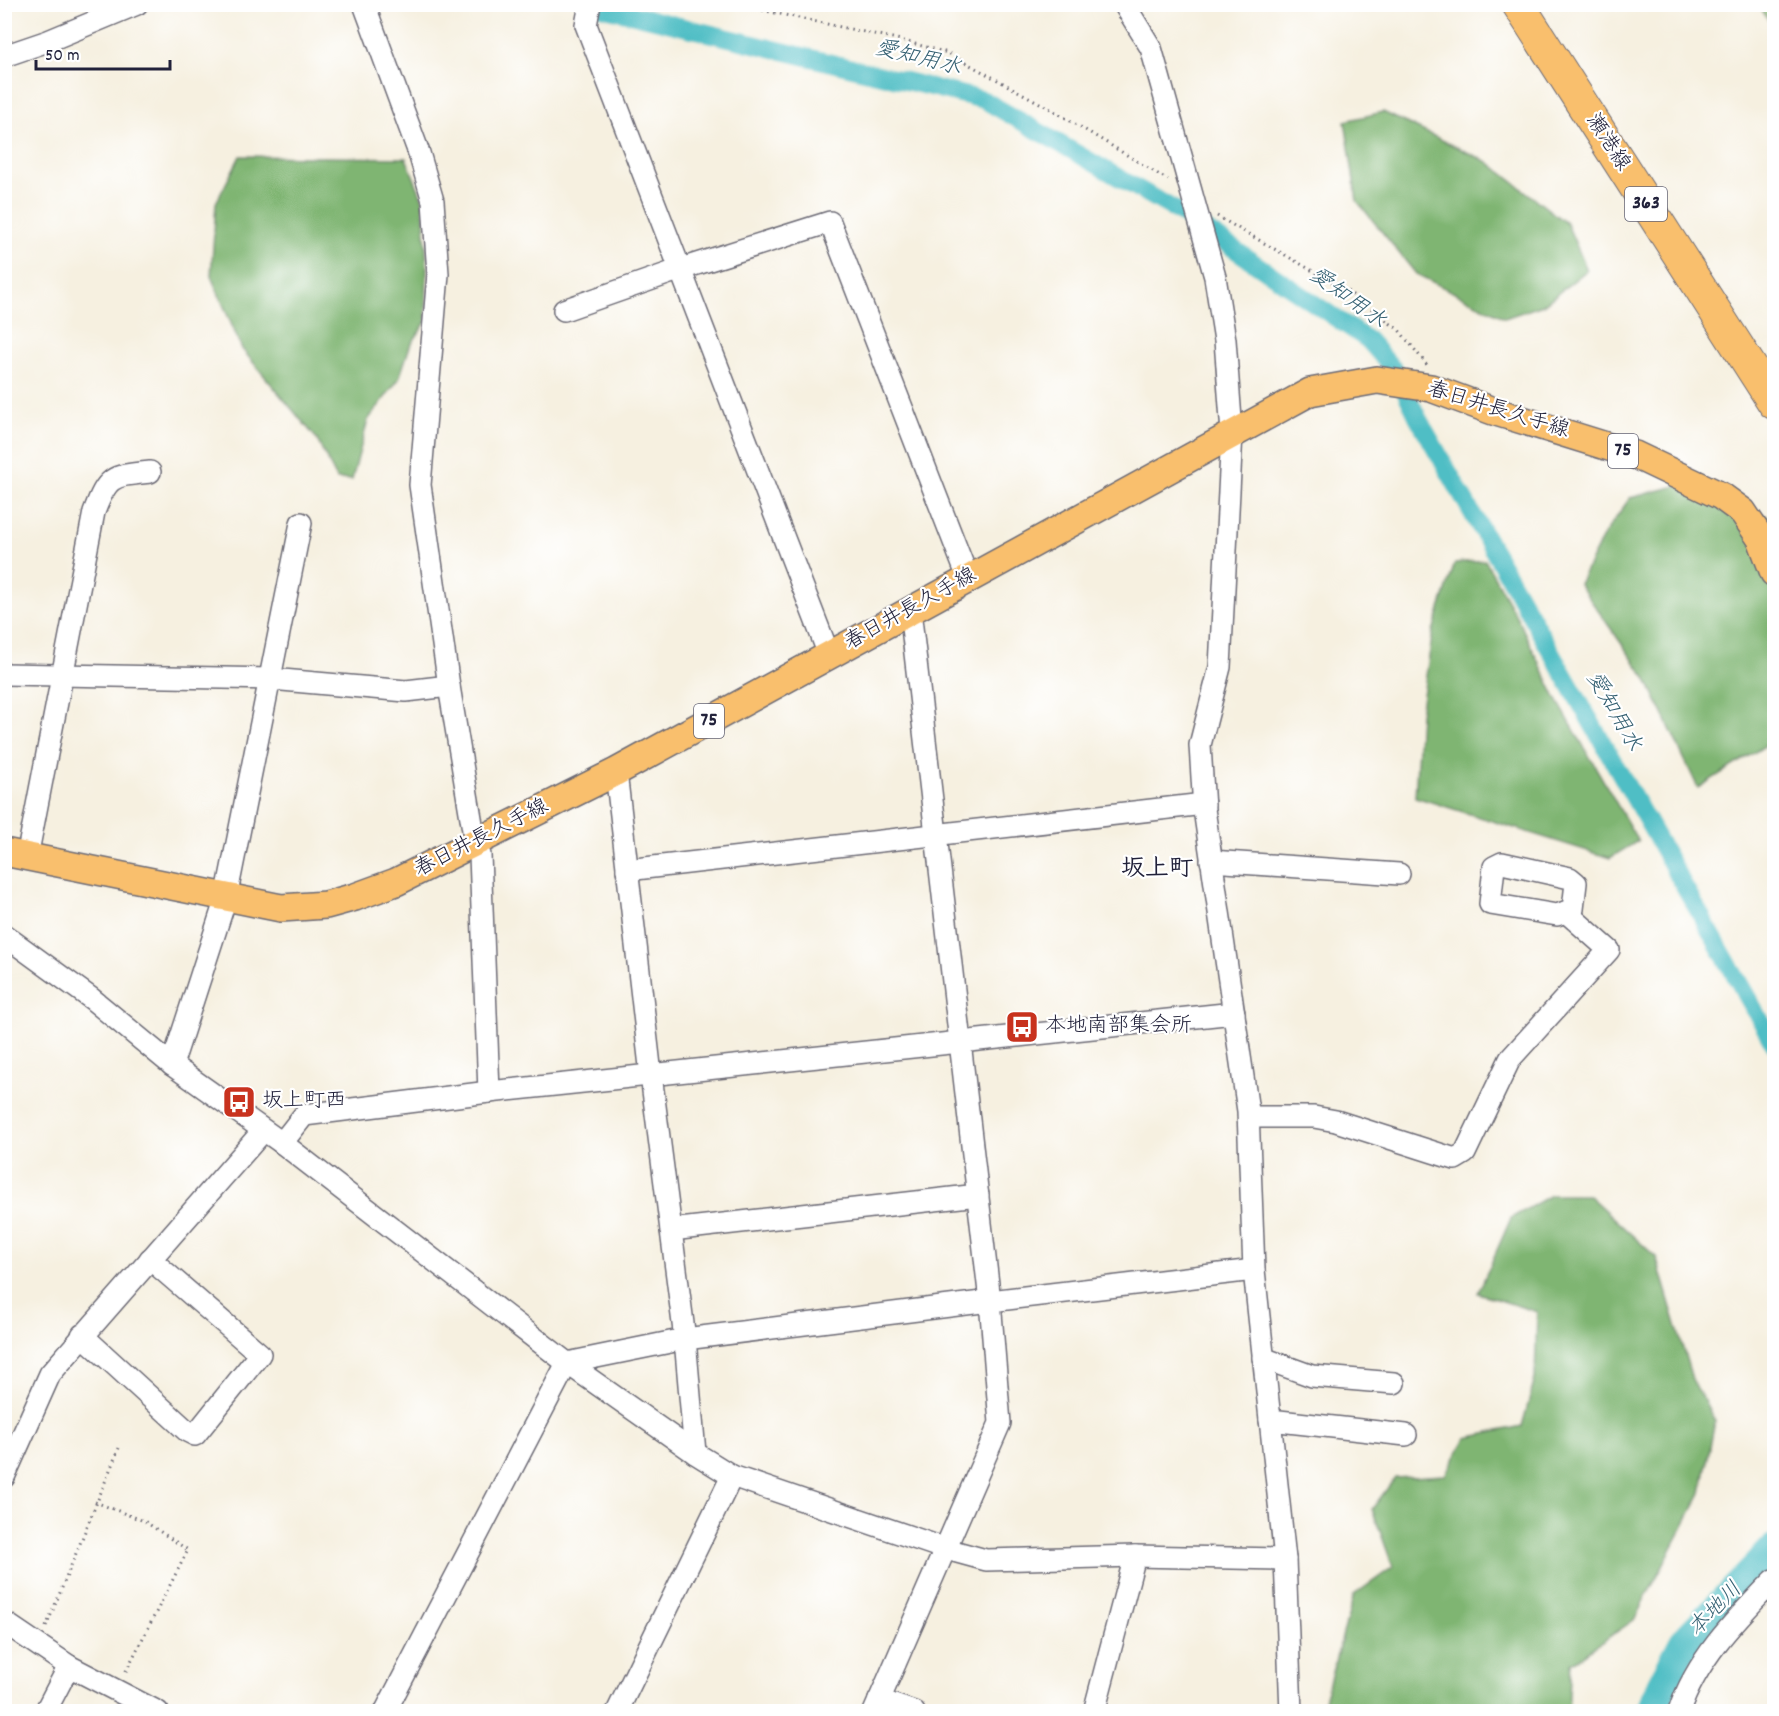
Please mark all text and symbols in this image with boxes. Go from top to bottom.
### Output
scale bar [36,33,170,71]
water label: 愛知用水 [872,33,964,85]
text: 50 m [45,44,80,69]
street label: 瀬港線 [1577,108,1637,178]
road number: 363 [1625,187,1667,221]
water label: 愛知用水 [1302,261,1392,337]
street label: 春日井長久手線 [1423,375,1573,447]
road number: 75 [1608,434,1638,468]
street label: 春日井長久手線 [839,561,983,659]
water label: 愛知用水 [1578,666,1648,758]
road number: 75 [694,704,724,738]
street label: 春日井長久手線 [410,792,554,886]
district label: 坂上町 [1121,853,1193,887]
bus stop icon: 本地南部集会所 [1004,1009,1040,1045]
place label: 本地南部集会所 [1045,1012,1192,1042]
bus stop icon: 坂上町西 [221,1084,257,1120]
place label: 坂上町西 [262,1087,346,1117]
water label: 本地川 [1682,1575,1750,1645]

